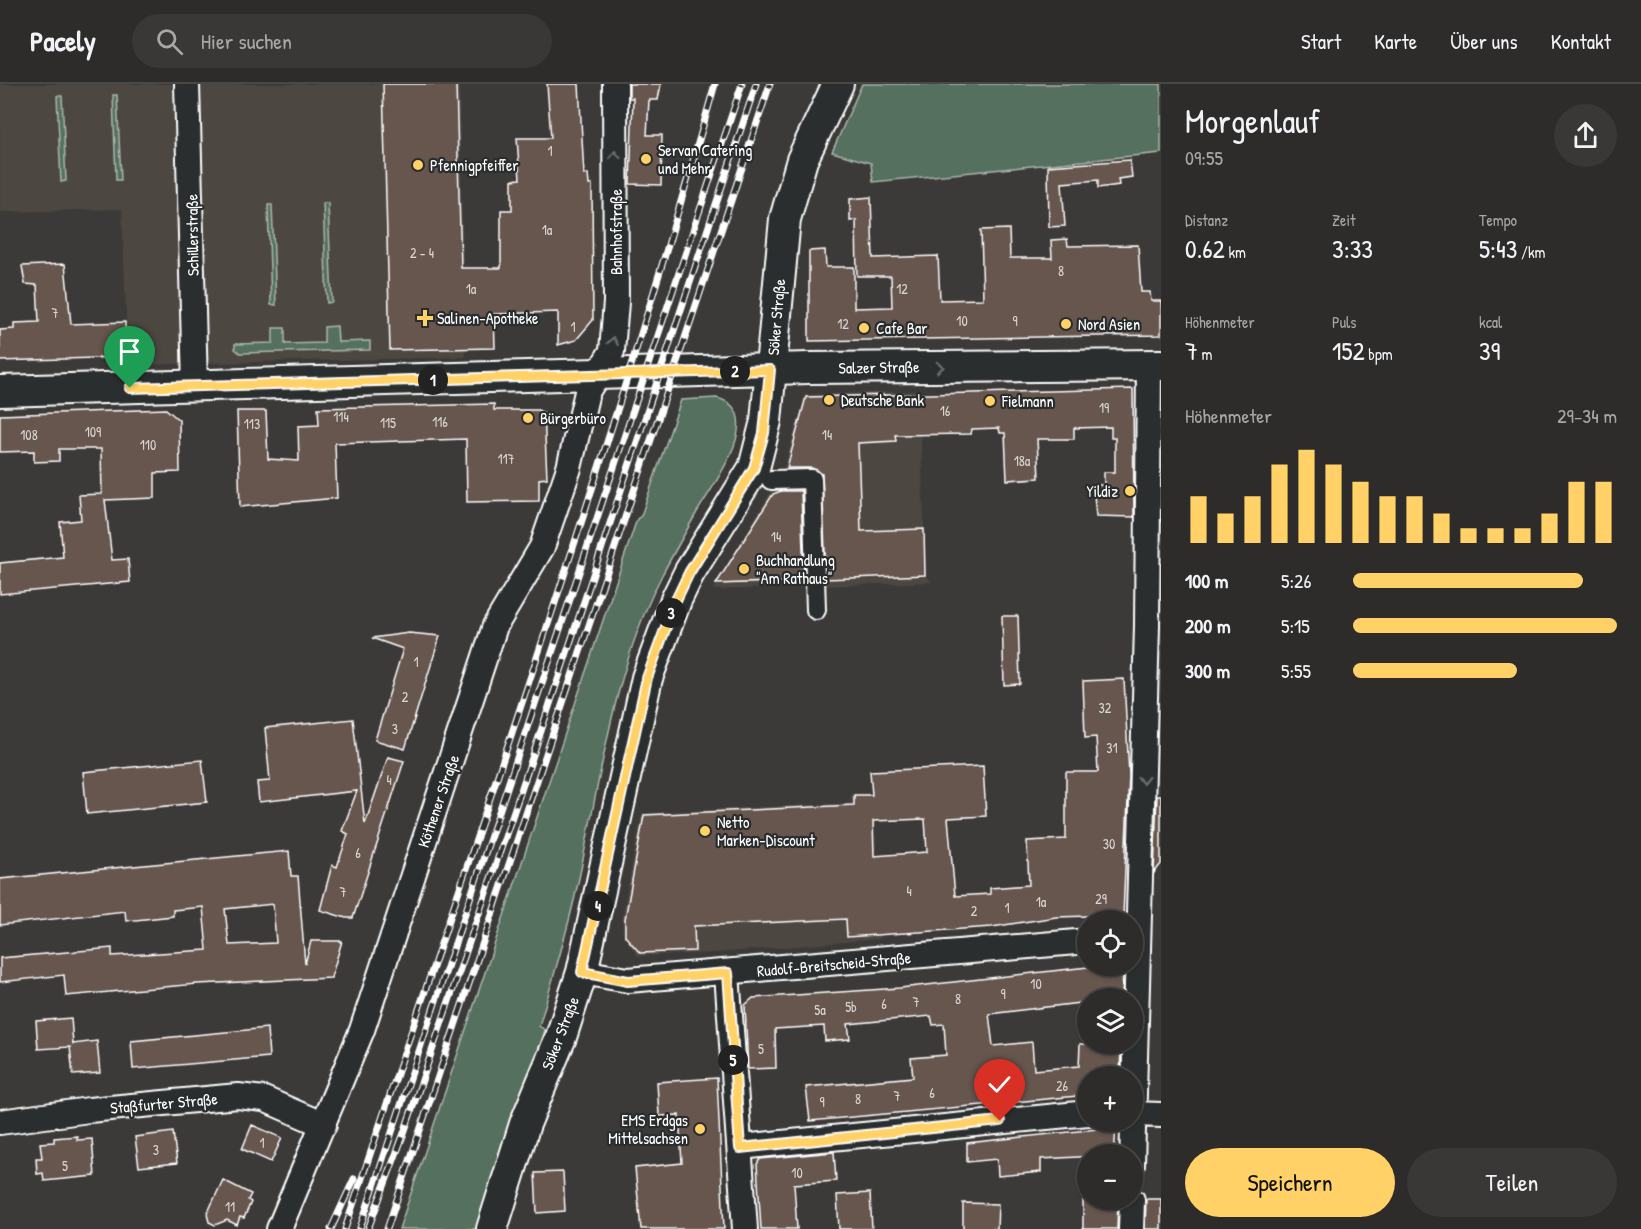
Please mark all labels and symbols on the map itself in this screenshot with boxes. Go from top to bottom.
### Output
place label: Servan Catering und Mehr [658,139,752,179]
house number: 1 [547,141,553,160]
one-way arrow [609,150,621,159]
marker: Servan Catering und Mehr [639,152,653,166]
place label: Pfennigpfeiffer [430,154,518,176]
marker: Pfennigpfeiffer [411,158,425,172]
street label: Bahnhofstraße [605,188,627,275]
street label: Schillerstraße [180,193,204,276]
house number: 1a [542,220,553,239]
house number: 2 - 4 [410,243,434,262]
house number: 8 [1058,261,1064,280]
street label: Söker Straße [762,277,790,356]
house number: 1a [466,279,477,298]
house number: 12 [896,279,908,298]
house number: 7 [52,303,59,322]
place label: Salinen-Apotheke [437,307,539,329]
marker: Salinen-Apotheke [418,311,432,325]
house number: 10 [956,311,968,330]
house number: 9 [1012,311,1018,330]
place label: Nord Asien [1078,313,1140,335]
house number: 12 [837,314,849,333]
house number: 1 [570,317,576,336]
place label: Cafe Bar [876,317,927,339]
marker: Nord Asien [1059,317,1073,331]
marker: Cafe Bar [857,321,871,335]
pin [104,326,155,388]
one-way arrow [606,336,619,346]
street label: Salzer Straße [838,355,920,379]
pin: 2 [720,356,750,386]
one-way arrow [936,361,945,373]
pin: 1 [418,365,448,395]
place label: Deutsche Bank [841,389,925,411]
place label: Fielmann [1001,390,1054,412]
marker: Deutsche Bank [822,393,836,407]
marker: Fielmann [983,394,997,408]
house number: 19 [1099,398,1109,417]
house number: 16 [940,401,951,420]
house number: 114 [333,407,349,426]
place label: Bürgerbüro [540,407,606,429]
marker: Bürgerbüro [521,411,535,425]
house number: 116 [432,412,448,431]
house number: 115 [380,413,396,432]
house number: 113 [244,414,260,433]
house number: 109 [85,422,101,441]
house number: 108 [20,425,38,444]
house number: 14 [822,425,832,444]
house number: 110 [140,435,156,454]
house number: 117 [497,449,515,468]
house number: 18a [1014,451,1031,470]
place label: Yildiz [1086,480,1118,502]
marker: Yildiz [1123,484,1137,498]
house number: 14 [771,527,781,546]
place label: Buchhandlung "Am Rathaus" [756,549,835,589]
marker: Buchhandlung "Am Rathaus" [737,562,751,576]
pin: 3 [656,598,686,628]
house number: 1 [413,652,419,671]
house number: 2 [402,687,409,706]
house number: 32 [1099,698,1112,717]
house number: 3 [392,719,398,738]
house number: 31 [1106,738,1118,757]
street label: Köthener Straße [412,751,464,850]
house number: 4 [386,770,392,789]
one-way arrow [1136,776,1149,785]
place label: Netto Marken-Discount [717,811,815,851]
marker: Netto Marken-Discount [698,824,712,838]
house number: 30 [1103,834,1115,853]
house number: 6 [355,843,361,862]
house number: 4 [906,881,912,900]
house number: 7 [340,882,347,901]
house number: 29 [1095,889,1107,908]
pin: 4 [583,891,613,921]
house number: 1a [1036,892,1047,911]
house number: 1 [1004,898,1010,917]
house number: 2 [971,901,978,920]
street label: Rudolf-Breitscheid-Straße [756,946,912,982]
house number: 10 [1030,974,1042,993]
house number: 9 [1000,984,1006,1003]
house number: 8 [955,989,961,1008]
house number: 7 [913,992,920,1011]
street label: Söker Straße [536,993,584,1073]
house number: 6 [881,994,887,1013]
house number: 5b [845,997,857,1016]
house number: 5a [814,1000,826,1019]
house number: 5 [758,1039,764,1058]
pin: 5 [718,1045,748,1075]
pin [974,1059,1025,1121]
house number: 26 [1056,1076,1068,1095]
house number: 6 [929,1083,935,1102]
house number: 7 [894,1086,901,1105]
street label: Staßfurter Straße [109,1087,219,1119]
house number: 8 [855,1089,861,1108]
house number: 9 [819,1092,825,1111]
place label: EMS Erdgas Mittelsachsen [608,1109,688,1149]
marker: EMS Erdgas Mittelsachsen [693,1122,707,1136]
house number: 1 [259,1133,265,1152]
house number: 3 [153,1140,159,1159]
house number: 5 [62,1156,68,1175]
house number: 10 [791,1163,803,1182]
house number: 11 [225,1197,235,1216]

